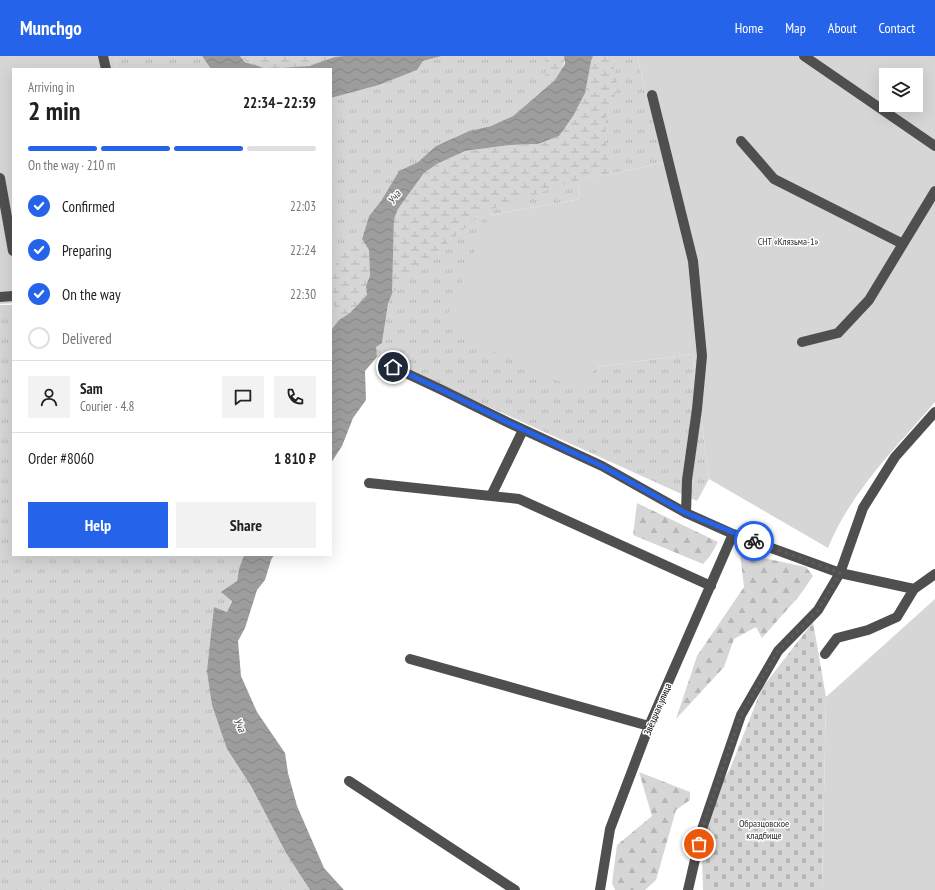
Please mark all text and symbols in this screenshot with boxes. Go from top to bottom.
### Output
text: Munchgo [20,16,82,40]
text: Home [735,19,763,37]
text: Map [785,19,806,37]
text: About [828,19,857,37]
text: Contact [879,19,915,37]
map controls [879,68,923,112]
button: layers [879,68,923,112]
text: Arriving in [28,79,75,96]
text: 22:34–22:39 [243,93,316,112]
text: 2 min [28,94,81,127]
text: On the way · 210 m [28,157,115,174]
water label: Уча [384,187,404,207]
icon: check [28,195,50,217]
text: Confirmed [62,197,115,216]
text: 22:03 [290,198,316,215]
park label: СНТ «Клязьма-1» [758,235,818,248]
icon: check [28,239,50,261]
text: Preparing [62,241,112,260]
text: 22:24 [290,242,316,259]
icon: check [28,283,50,305]
text: On the way [62,285,121,304]
text: 22:30 [290,286,316,303]
text: Delivered [62,329,112,348]
pin [376,350,410,384]
icon: home [382,356,404,378]
button: person [28,376,70,418]
button: chat [222,376,264,418]
button: phone [274,376,316,418]
text: Sam [80,379,103,398]
text: Courier · 4.8 [80,398,134,415]
text: Order #8060 [28,449,94,468]
text: 1 810 ₽ [274,449,316,468]
button: Help [28,502,168,548]
button: Share [176,502,316,548]
courier [734,521,774,561]
icon: bike [743,530,765,552]
street label: Звёздная улица [641,681,674,737]
water label: Уча [231,716,250,735]
park label: Образцовское кладбище [739,817,789,842]
pin [682,827,716,861]
icon: bag [688,833,710,855]

